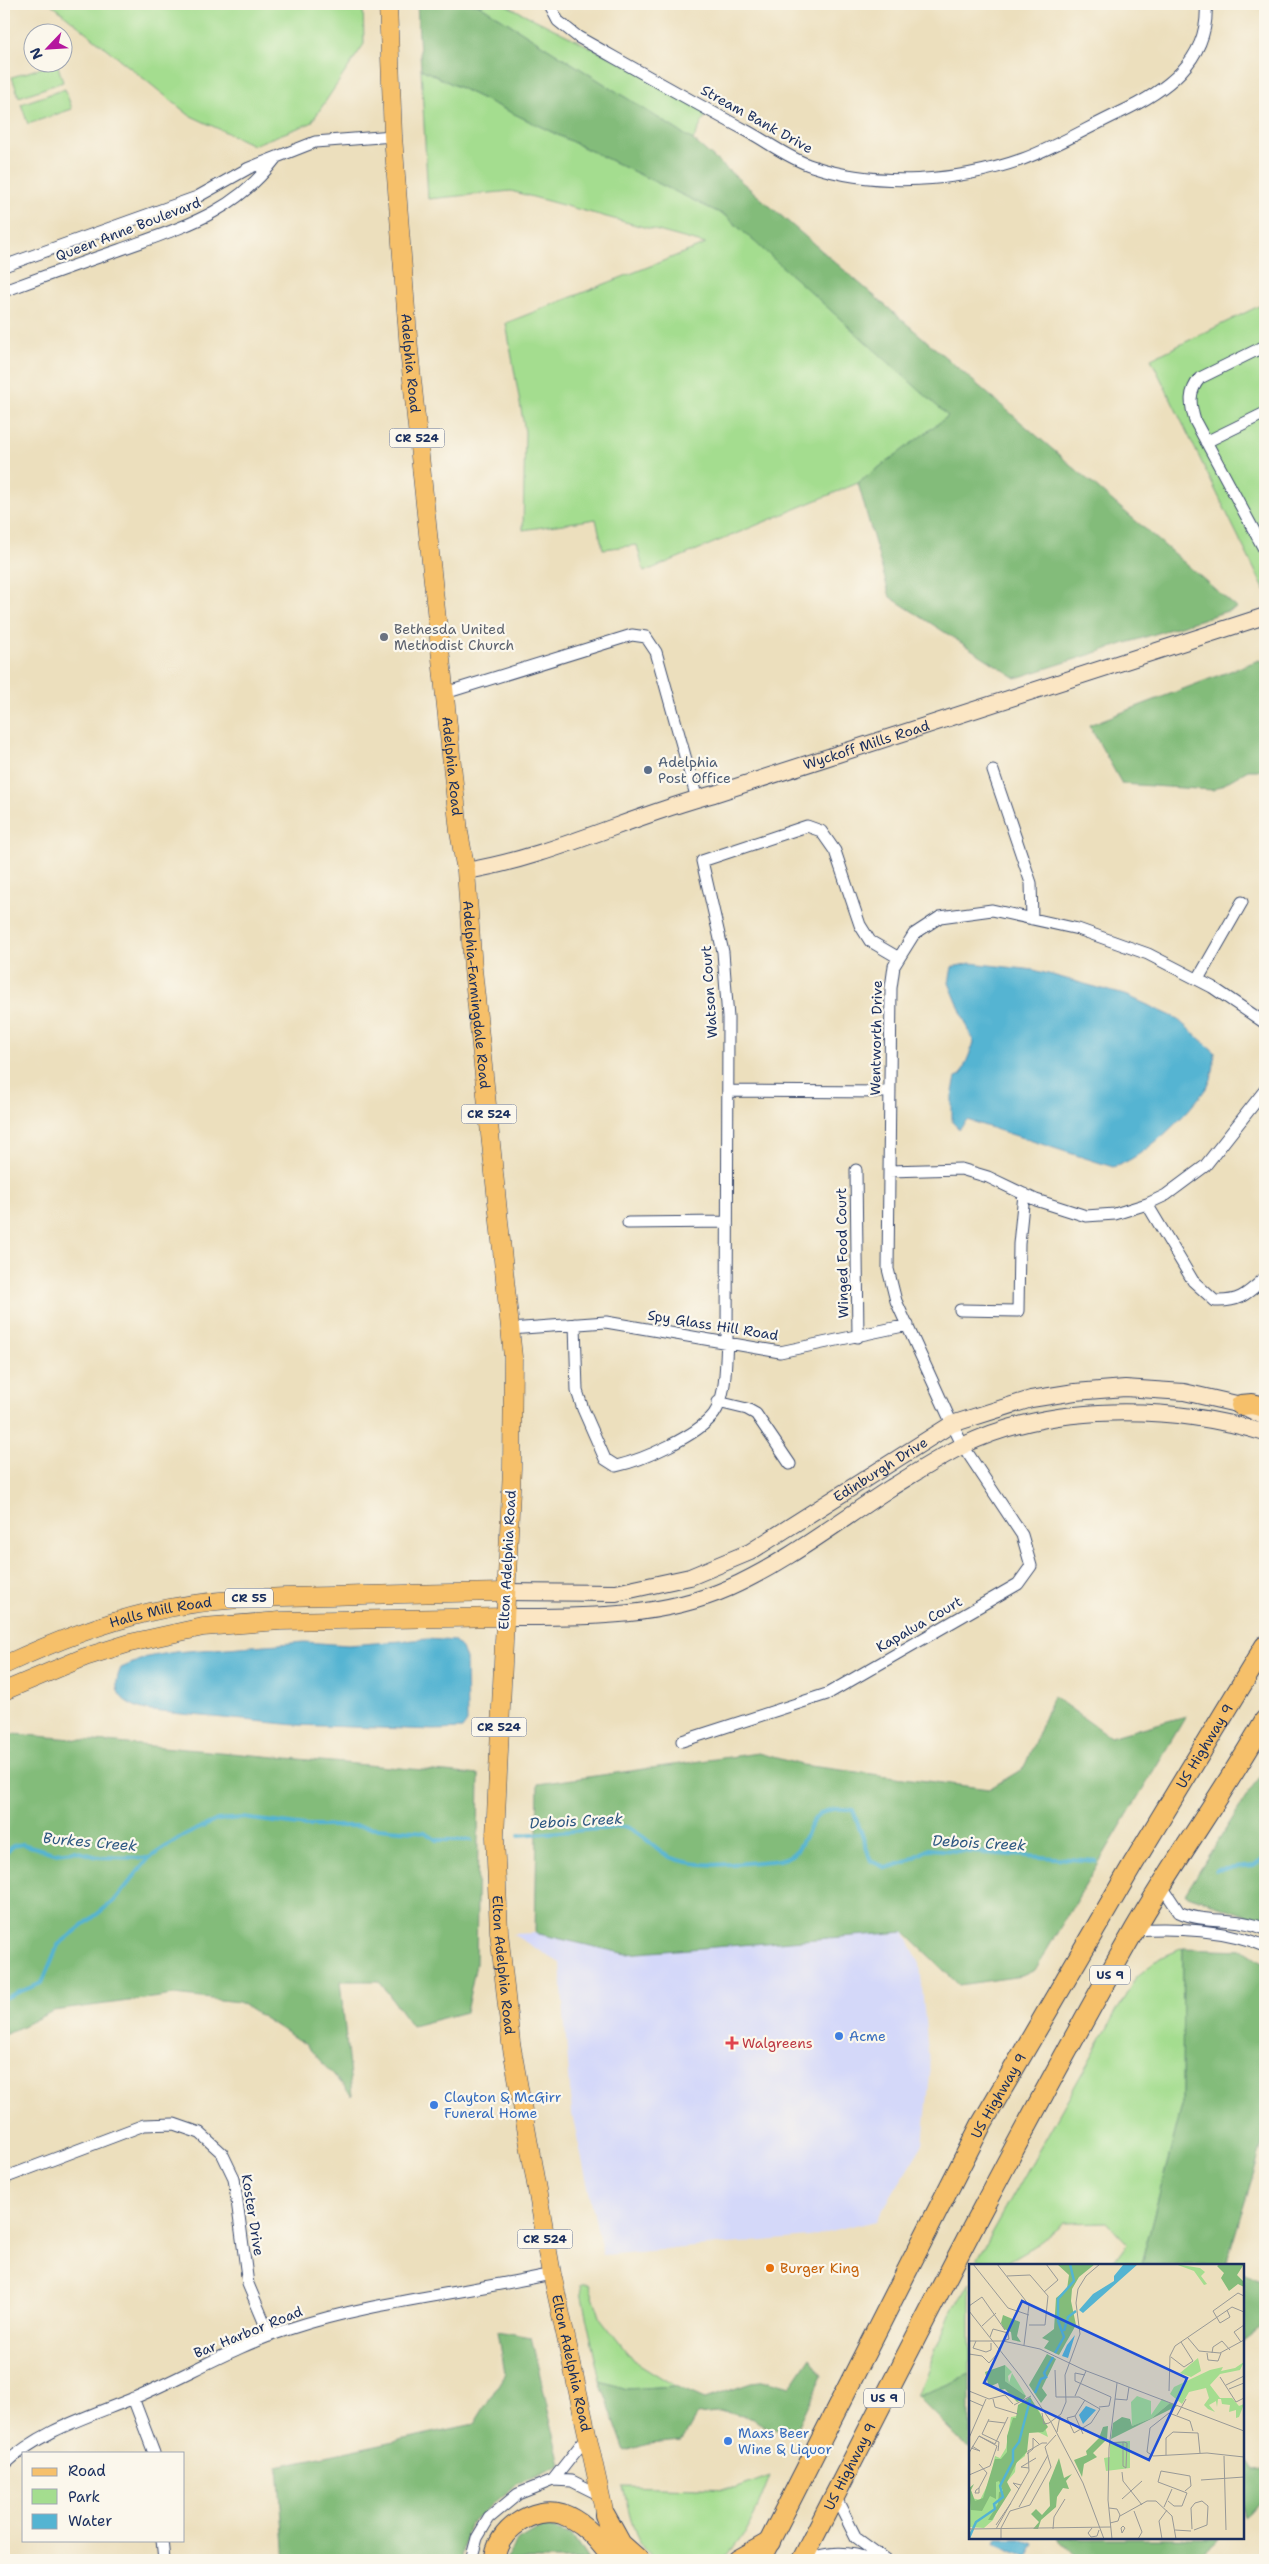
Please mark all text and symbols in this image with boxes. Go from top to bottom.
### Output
north arrow [22,22,72,72]
text: N [26,45,47,62]
street label: Stream Bank Drive [698,81,816,157]
street label: Queen Anne Boulevard [53,193,203,265]
street label: Adelphia Road [397,313,424,414]
road number: CR 524 [390,428,444,448]
place label: Bethesda United Methodist Church [394,620,514,654]
marker: Bethesda United Methodist Church [378,631,390,643]
street label: Adelphia Road [438,715,466,817]
street label: Wyckoff Mills Road [801,716,932,774]
place label: Adelphia Post Office [658,753,731,787]
marker: Adelphia Post Office [642,764,654,776]
street label: Adelphia-Farmingdale Road [459,900,494,1090]
street label: Watson Court [697,945,721,1039]
street label: Wentworth Drive [866,980,886,1096]
road number: CR 524 [462,1104,516,1124]
street label: Winged Food Court [832,1188,852,1318]
street label: Spy Glass Hill Road [646,1306,780,1344]
street label: Edinburgh Drive [830,1433,931,1506]
street label: Elton Adelphia Road [494,1490,520,1630]
road number: CR 55 [225,1589,273,1608]
street label: Kapalua Court [873,1592,965,1656]
street label: Halls Mill Road [107,1593,213,1632]
street label: US Highway 9 [1172,1700,1237,1792]
road number: CR 524 [472,1718,526,1736]
water label: Debois Creek [529,1809,624,1833]
water label: Burkes Creek [42,1828,138,1856]
water label: Debois Creek [932,1831,1027,1855]
street label: Elton Adelphia Road [488,1895,519,2036]
road number: US 9 [1090,1966,1130,1984]
place label: Acme [849,2027,886,2045]
marker: Acme [833,2030,845,2042]
place label: Walgreens [742,2034,813,2052]
marker: Walgreens [726,2037,738,2049]
street label: US Highway 9 [967,2050,1030,2141]
place label: Clayton & McGirr Funeral Home [444,2088,562,2122]
marker: Clayton & McGirr Funeral Home [428,2099,440,2111]
street label: Koster Drive [238,2173,268,2257]
road number: CR 524 [518,2230,572,2248]
place label: Burger King [780,2259,859,2277]
marker: Burger King [764,2262,776,2274]
inset map [969,2264,1244,2539]
street label: Elton Adelphia Road [548,2293,595,2433]
street label: Bar Harbor Road [191,2302,305,2362]
road number: US 9 [864,2388,904,2408]
street label: US Highway 9 [820,2420,879,2513]
place label: Maxs Beer Wine & Liquor [738,2424,832,2458]
marker: Maxs Beer Wine & Liquor [722,2435,734,2447]
legend [22,2452,185,2542]
text: Road [68,2461,106,2481]
text: Park [68,2487,100,2507]
text: Water [68,2511,112,2531]

